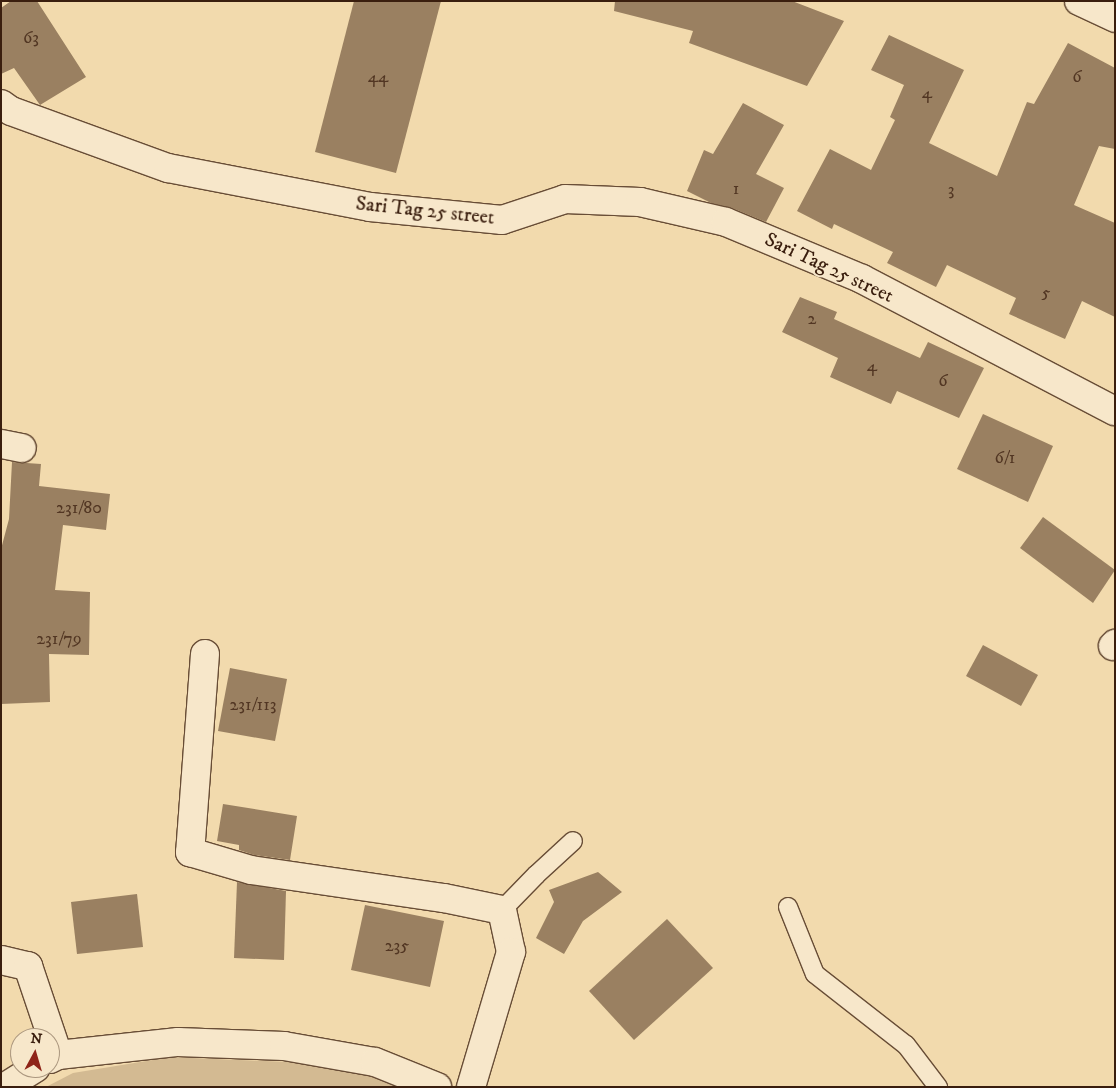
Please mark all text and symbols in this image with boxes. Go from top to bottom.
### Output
house number: 63 [23,27,39,49]
house number: 44 [368,66,388,88]
house number: 6 [1072,66,1082,88]
house number: 4 [922,82,932,104]
house number: 1 [733,178,739,200]
house number: 3 [948,179,954,201]
street label: Sari Tag 25 street [355,192,495,230]
street label: Sari Tag 25 street [761,228,897,308]
house number: 5 [1042,282,1050,304]
house number: 2 [808,308,816,330]
house number: 4 [867,355,877,377]
house number: 6 [938,370,948,392]
house number: 6/1 [995,447,1015,469]
house number: 231/80 [56,497,102,519]
house number: 231/79 [36,628,82,650]
house number: 231/113 [230,694,276,716]
house number: 235 [385,935,409,957]
north arrow [10,1028,60,1078]
text: N [30,1030,43,1049]

